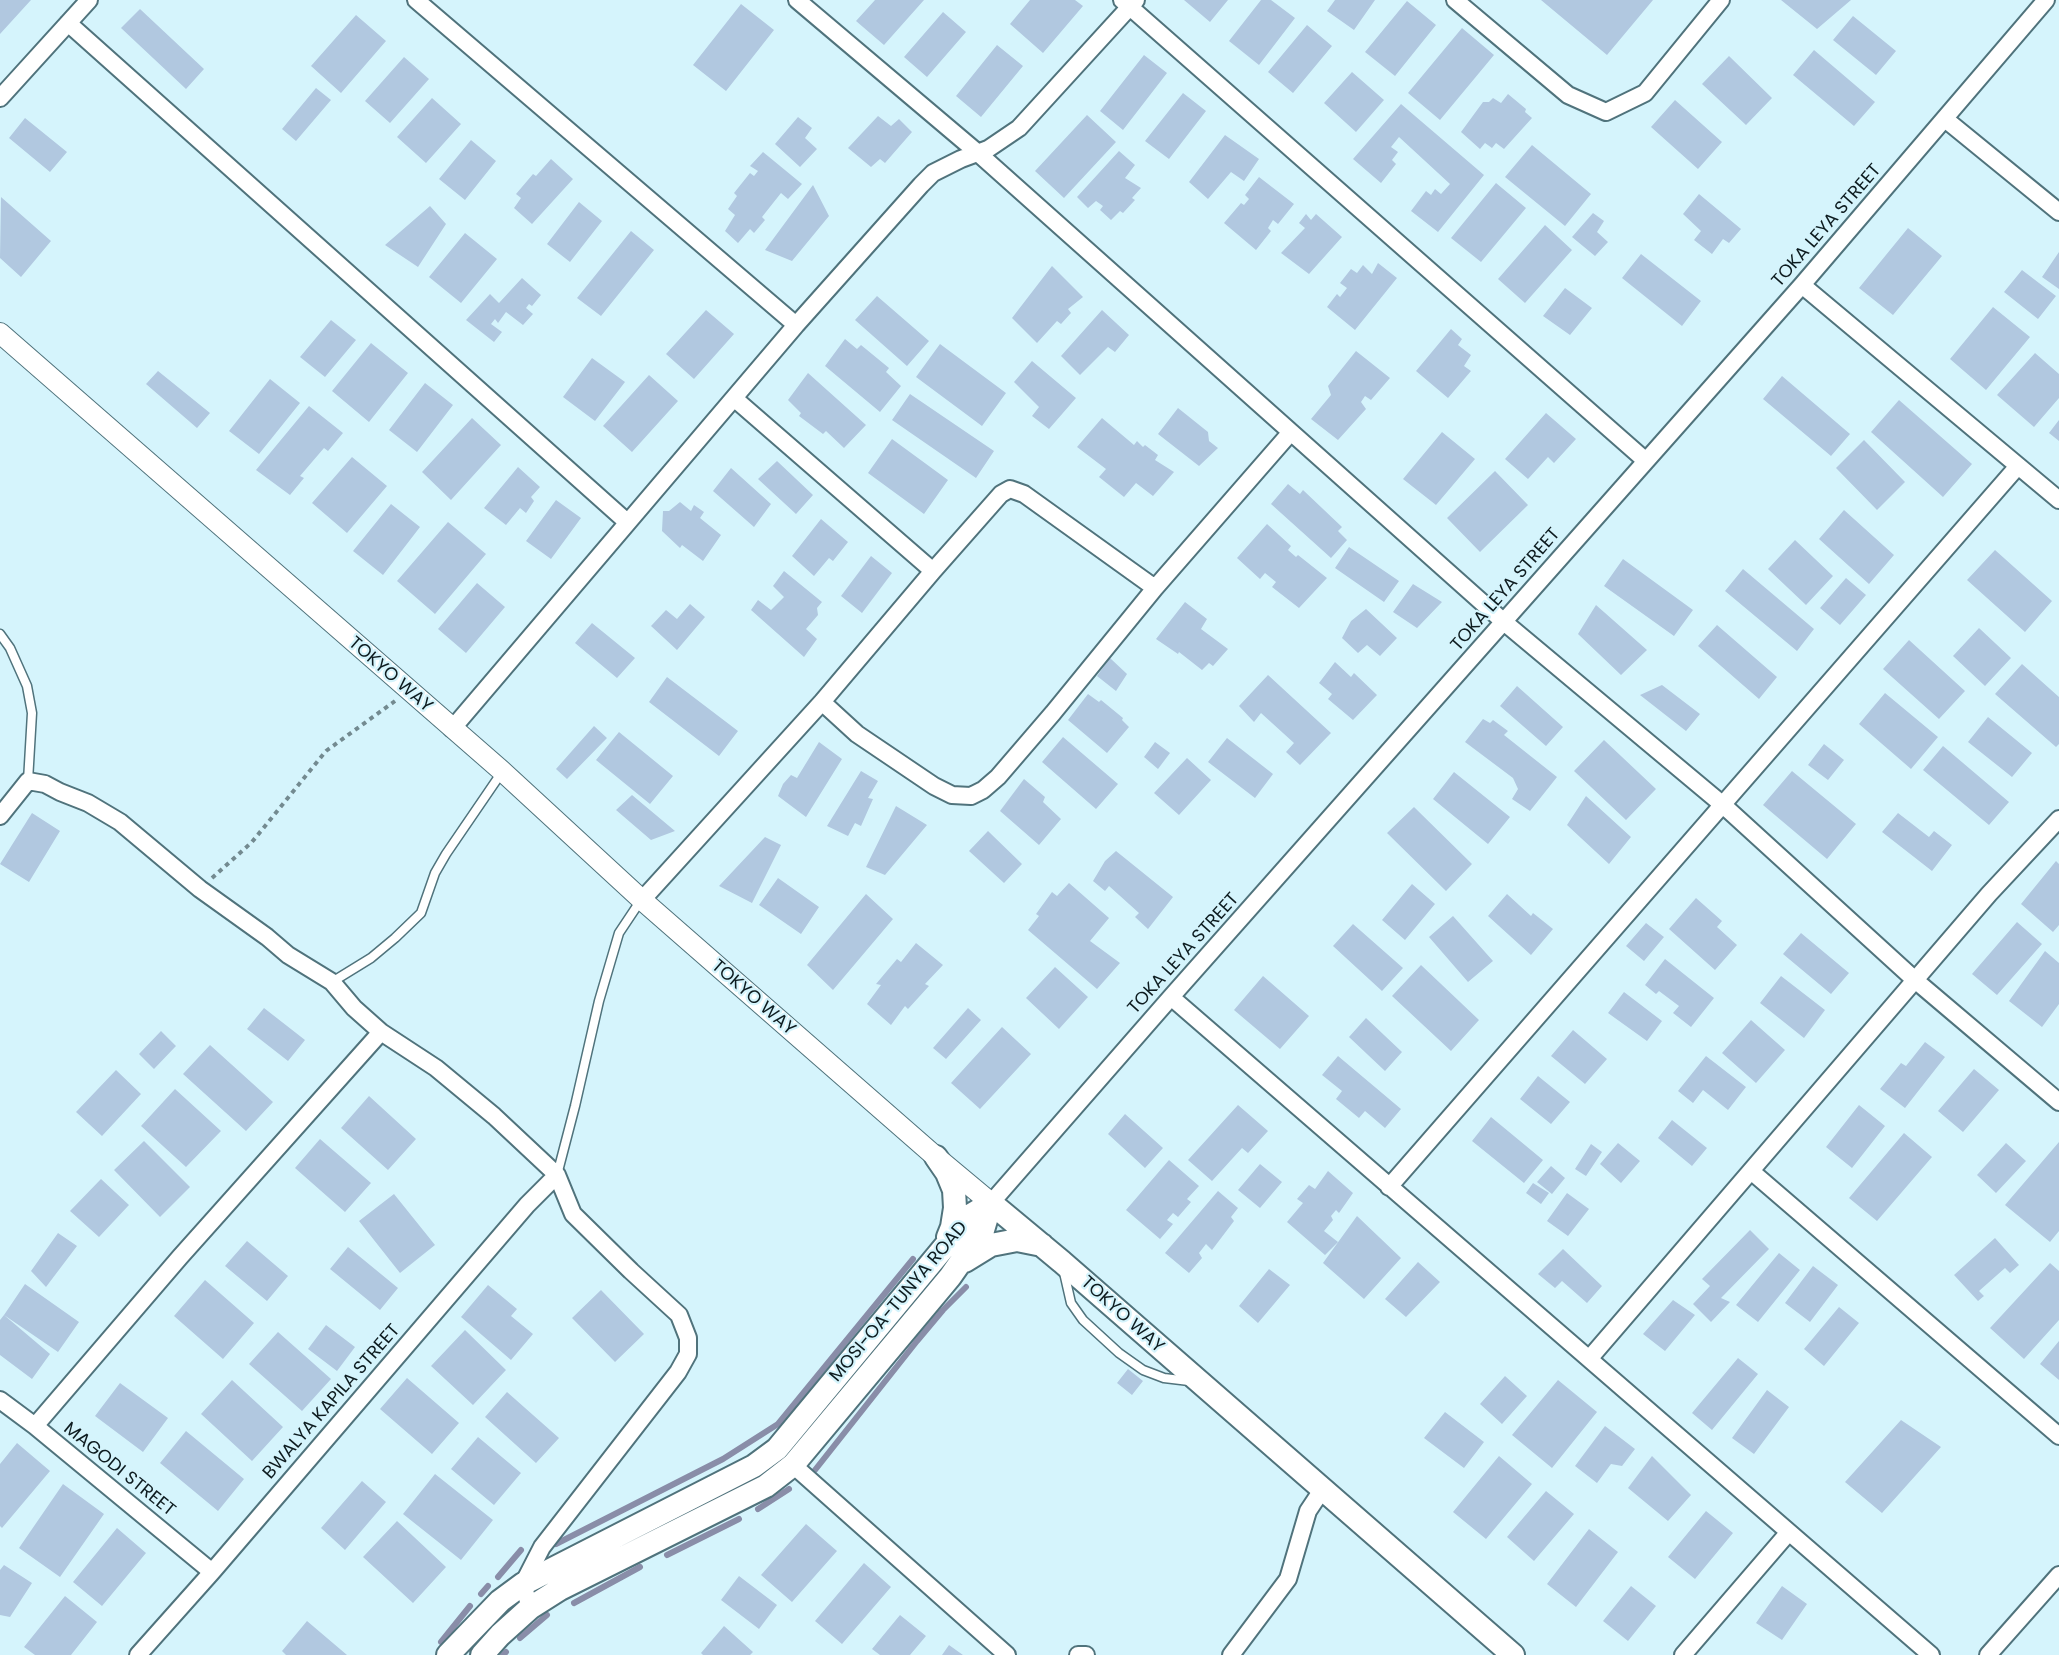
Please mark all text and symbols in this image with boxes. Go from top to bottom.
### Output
street label: TOKA LEYA STREET [1768,160,1886,292]
street label: TOKA LEYA STREET [1447,524,1565,656]
street label: TOKYO WAY [344,633,436,717]
street label: TOKA LEYA STREET [1124,889,1244,1019]
street label: TOKYO WAY [707,956,799,1040]
street label: MOSI-OA-TUNYA ROAD [826,1217,972,1387]
street label: TOKYO WAY [1076,1272,1168,1358]
street label: BWALYA KAPILA STREET [259,1320,405,1484]
street label: MAGODI STREET [59,1418,179,1522]

